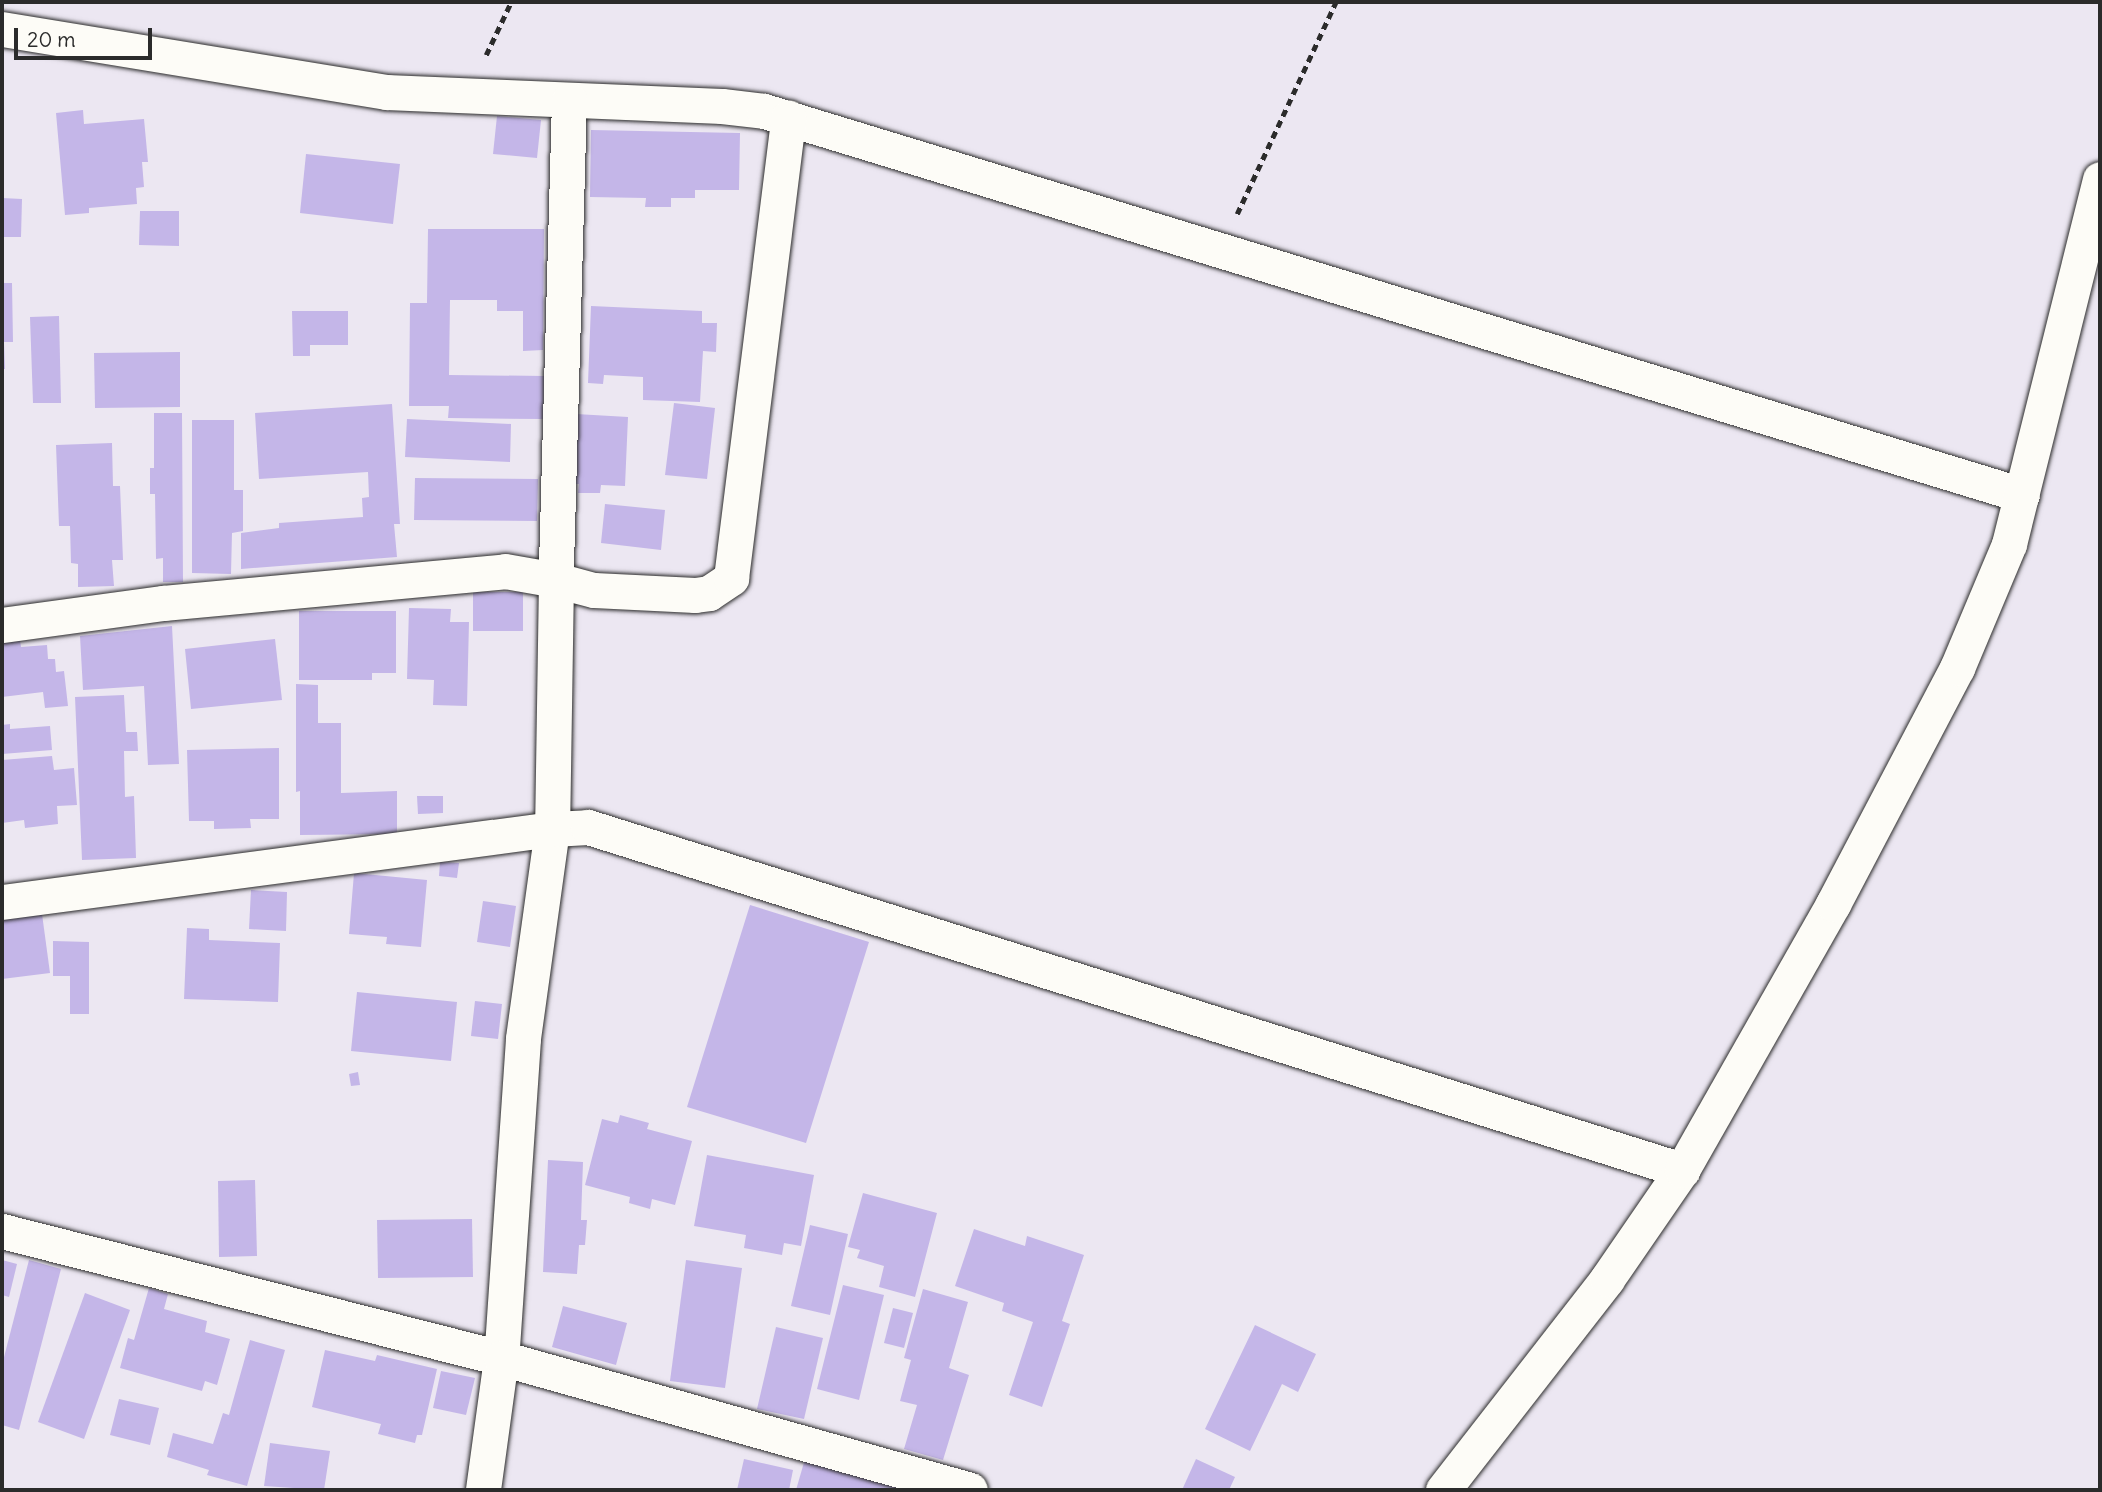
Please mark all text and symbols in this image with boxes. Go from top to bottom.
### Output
scale bar [18,14,156,58]
text: 20 m [27,26,76,53]

